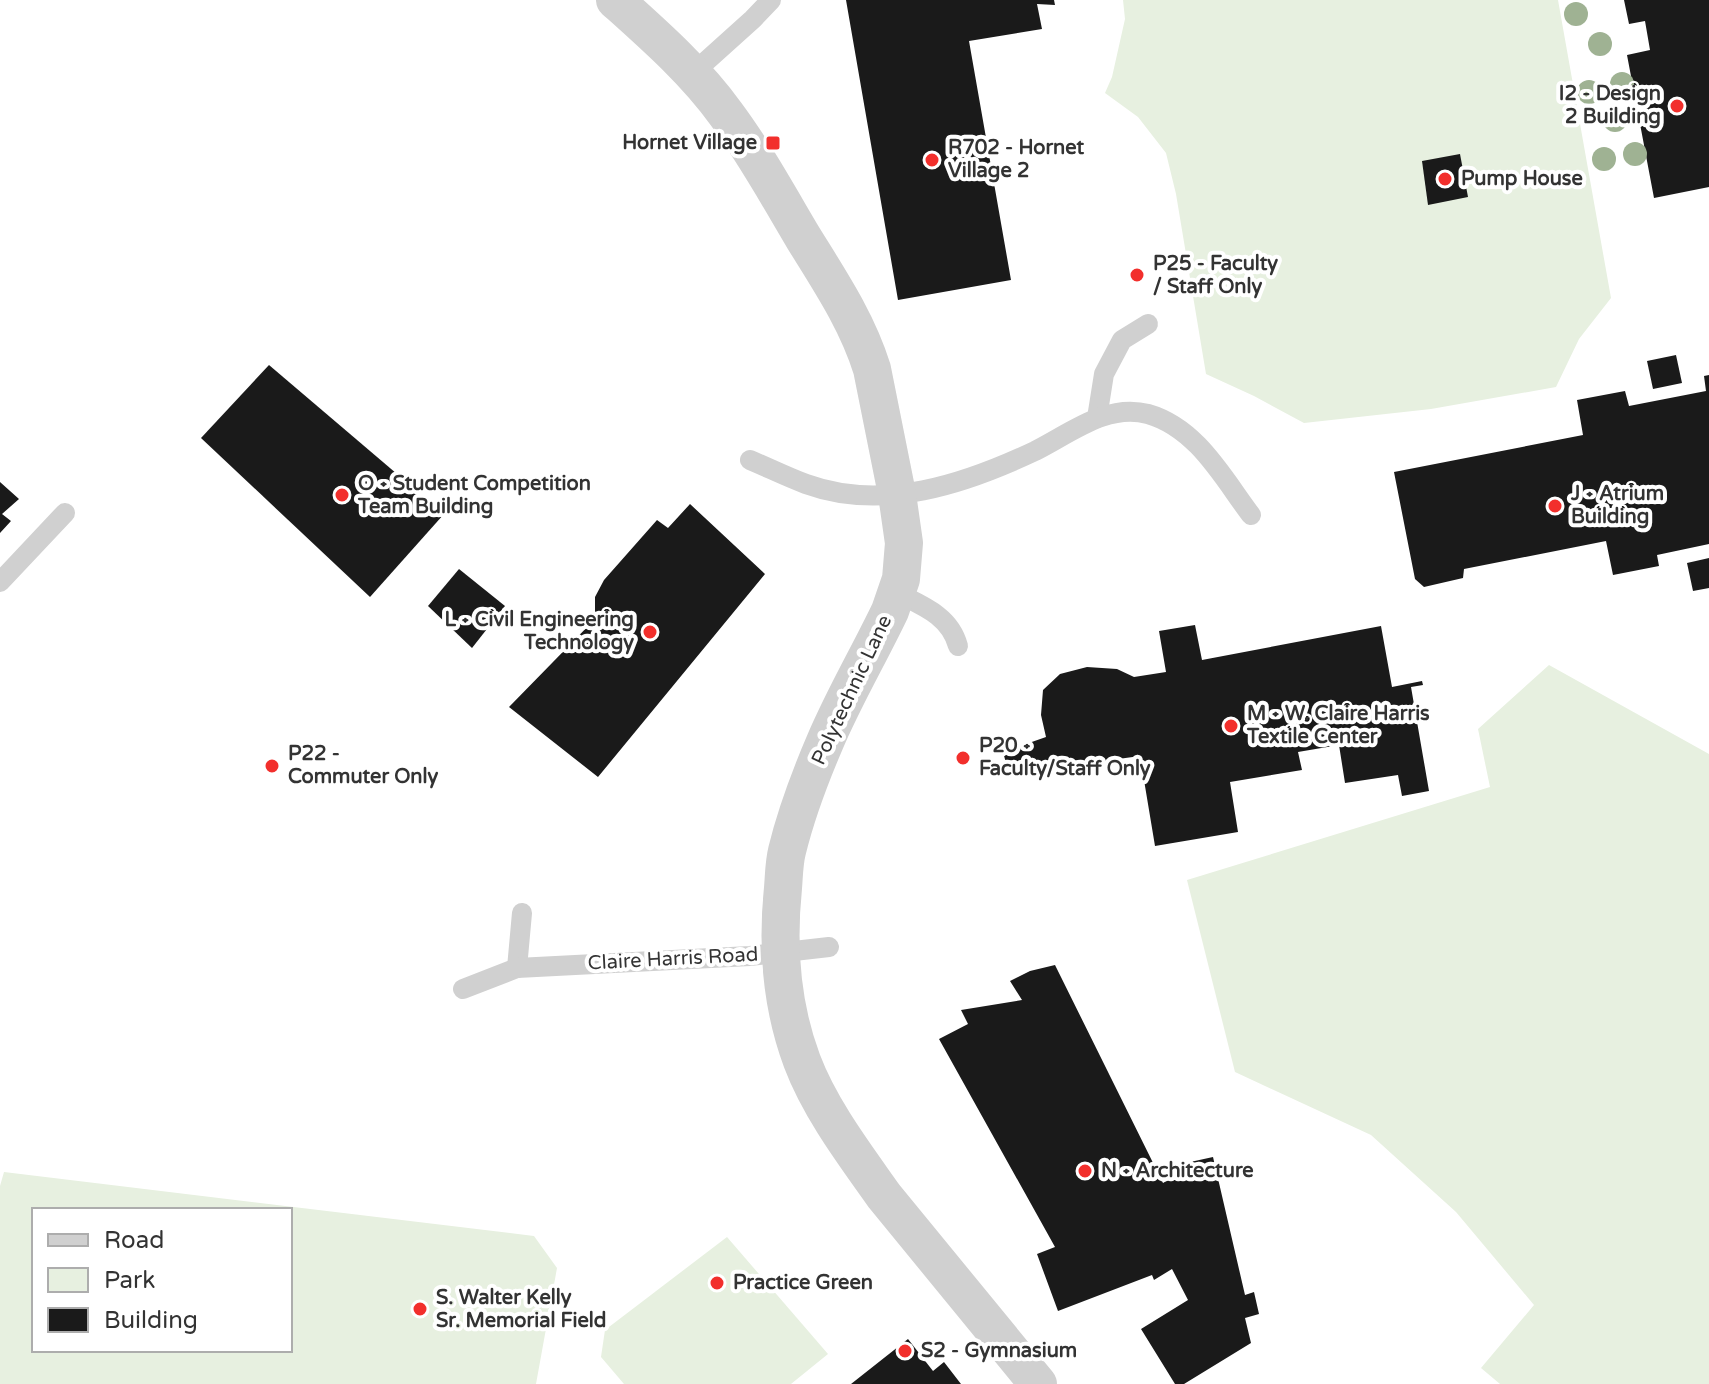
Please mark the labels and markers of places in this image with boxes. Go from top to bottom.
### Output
place label: I2 - Design 2 Building [1559,82,1661,129]
marker: I2 - Design 2 Building [1668,97,1686,115]
place label: Hornet Village [622,131,757,155]
marker: Hornet Village [764,134,782,152]
place label: R702 - Hornet Village 2 [948,136,1085,183]
marker: R702 - Hornet Village 2 [923,151,941,169]
place label: Pump House [1461,167,1583,191]
marker: Pump House [1436,170,1454,188]
place label: P25 - Faculty / Staff Only [1153,252,1278,299]
marker: P25 - Faculty / Staff Only [1128,266,1146,284]
place label: O - Student Competition Team Building [357,472,591,519]
place label: J - Atrium Building [1570,482,1664,529]
marker: O - Student Competition Team Building [333,486,351,504]
marker: J - Atrium Building [1546,497,1564,515]
place label: L - Civil Engineering Technology [445,608,634,655]
marker: L - Civil Engineering Technology [641,623,659,641]
place label: M - W. Claire Harris Textile Center [1246,702,1430,749]
marker: M - W. Claire Harris Textile Center [1222,717,1240,735]
place label: P20 - Faculty/Staff Only [979,734,1151,781]
place label: P22 - Commuter Only [288,742,438,789]
marker: P20 - Faculty/Staff Only [954,749,972,767]
marker: P22 - Commuter Only [263,757,281,775]
place label: N - Architecture [1101,1159,1254,1183]
marker: N - Architecture [1076,1162,1094,1180]
place label: Practice Green [733,1271,873,1295]
marker: Practice Green [708,1274,726,1292]
place label: S. Walter Kelly Sr. Memorial Field [436,1286,606,1333]
marker: S. Walter Kelly Sr. Memorial Field [411,1300,429,1318]
place label: S2 - Gymnasium [921,1339,1077,1363]
marker: S2 - Gymnasium [896,1342,914,1360]

